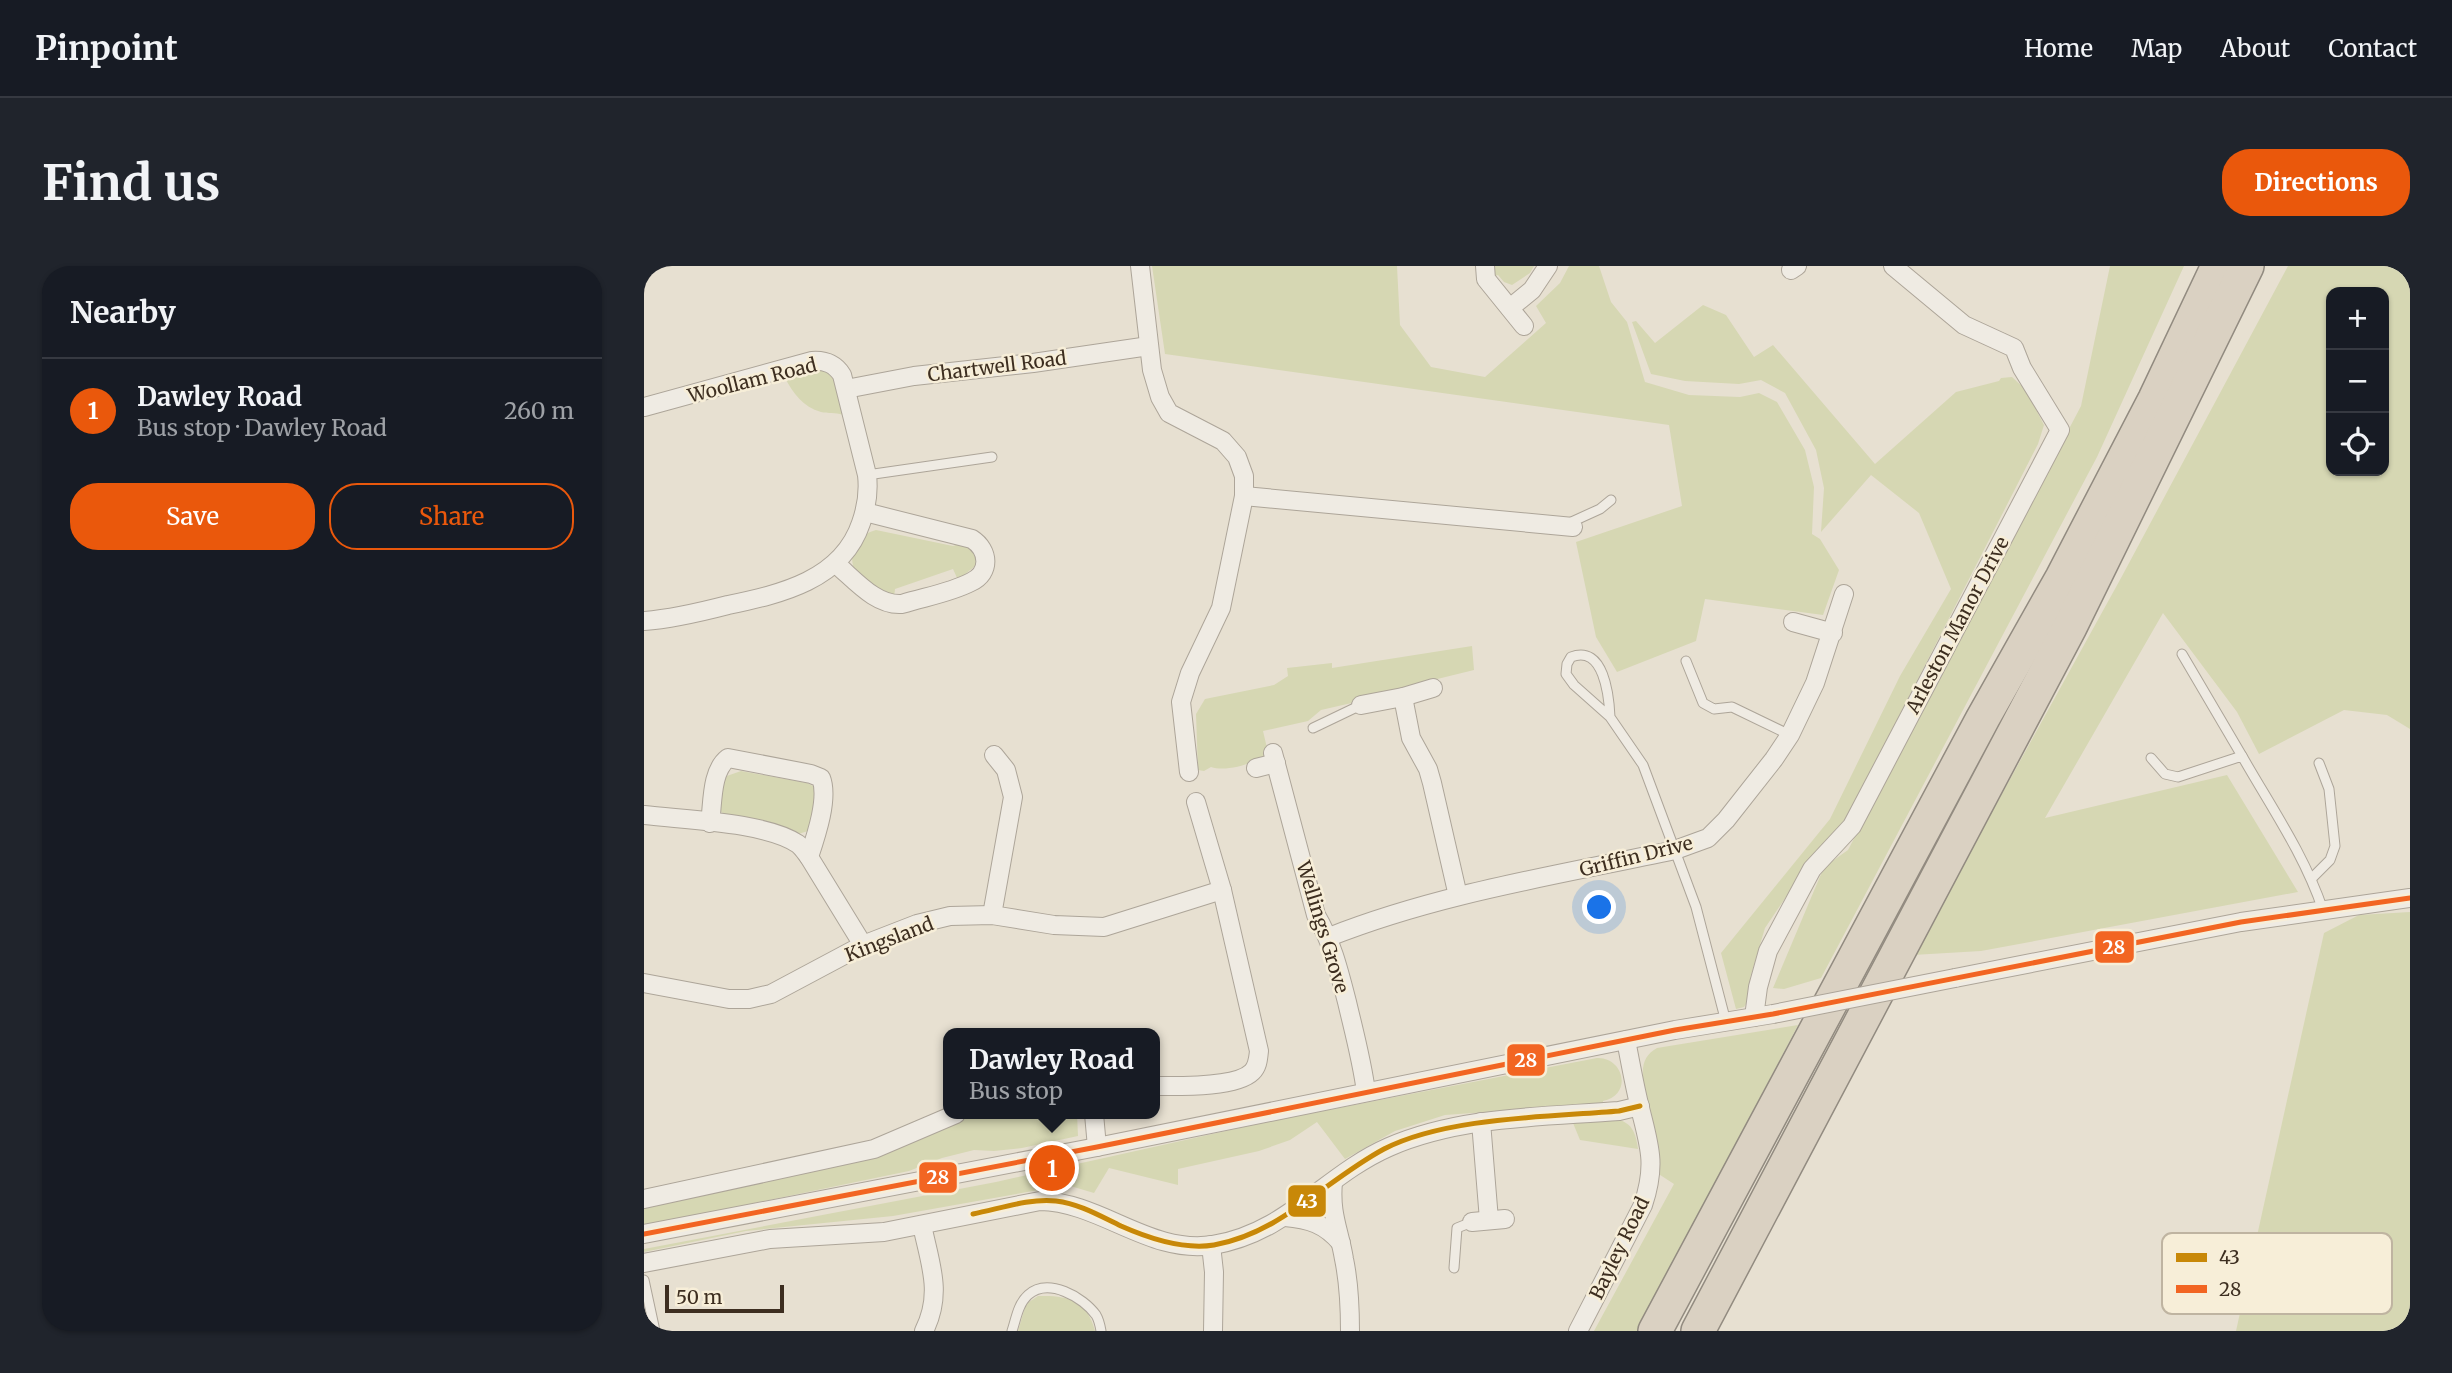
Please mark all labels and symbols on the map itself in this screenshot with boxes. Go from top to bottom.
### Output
street label: Chartwell Road [926,346,1068,386]
street label: Woollam Road [684,352,819,408]
street label: Arleston Manor Drive [1900,532,2014,718]
street label: Griffin Drive [1577,830,1695,882]
street label: Wellings Grove [1291,857,1354,996]
your location [1582,890,1616,924]
street label: Kingsland [841,911,937,967]
line badge: 28 [2094,930,2135,964]
text: 28 [2103,935,2125,959]
line badge: 28 [1506,1043,1546,1077]
text: 28 [1515,1048,1537,1072]
pin: 1 [1029,1142,1075,1194]
line badge: 28 [918,1161,958,1194]
text: 28 [927,1165,949,1189]
line badge: 43 [1287,1184,1327,1218]
text: 43 [1296,1189,1318,1213]
street label: Bayley Road [1584,1193,1654,1303]
legend [2162,1233,2392,1314]
text: 43 [2219,1245,2240,1269]
text: 28 [2219,1277,2241,1301]
scale bar [665,1282,784,1314]

